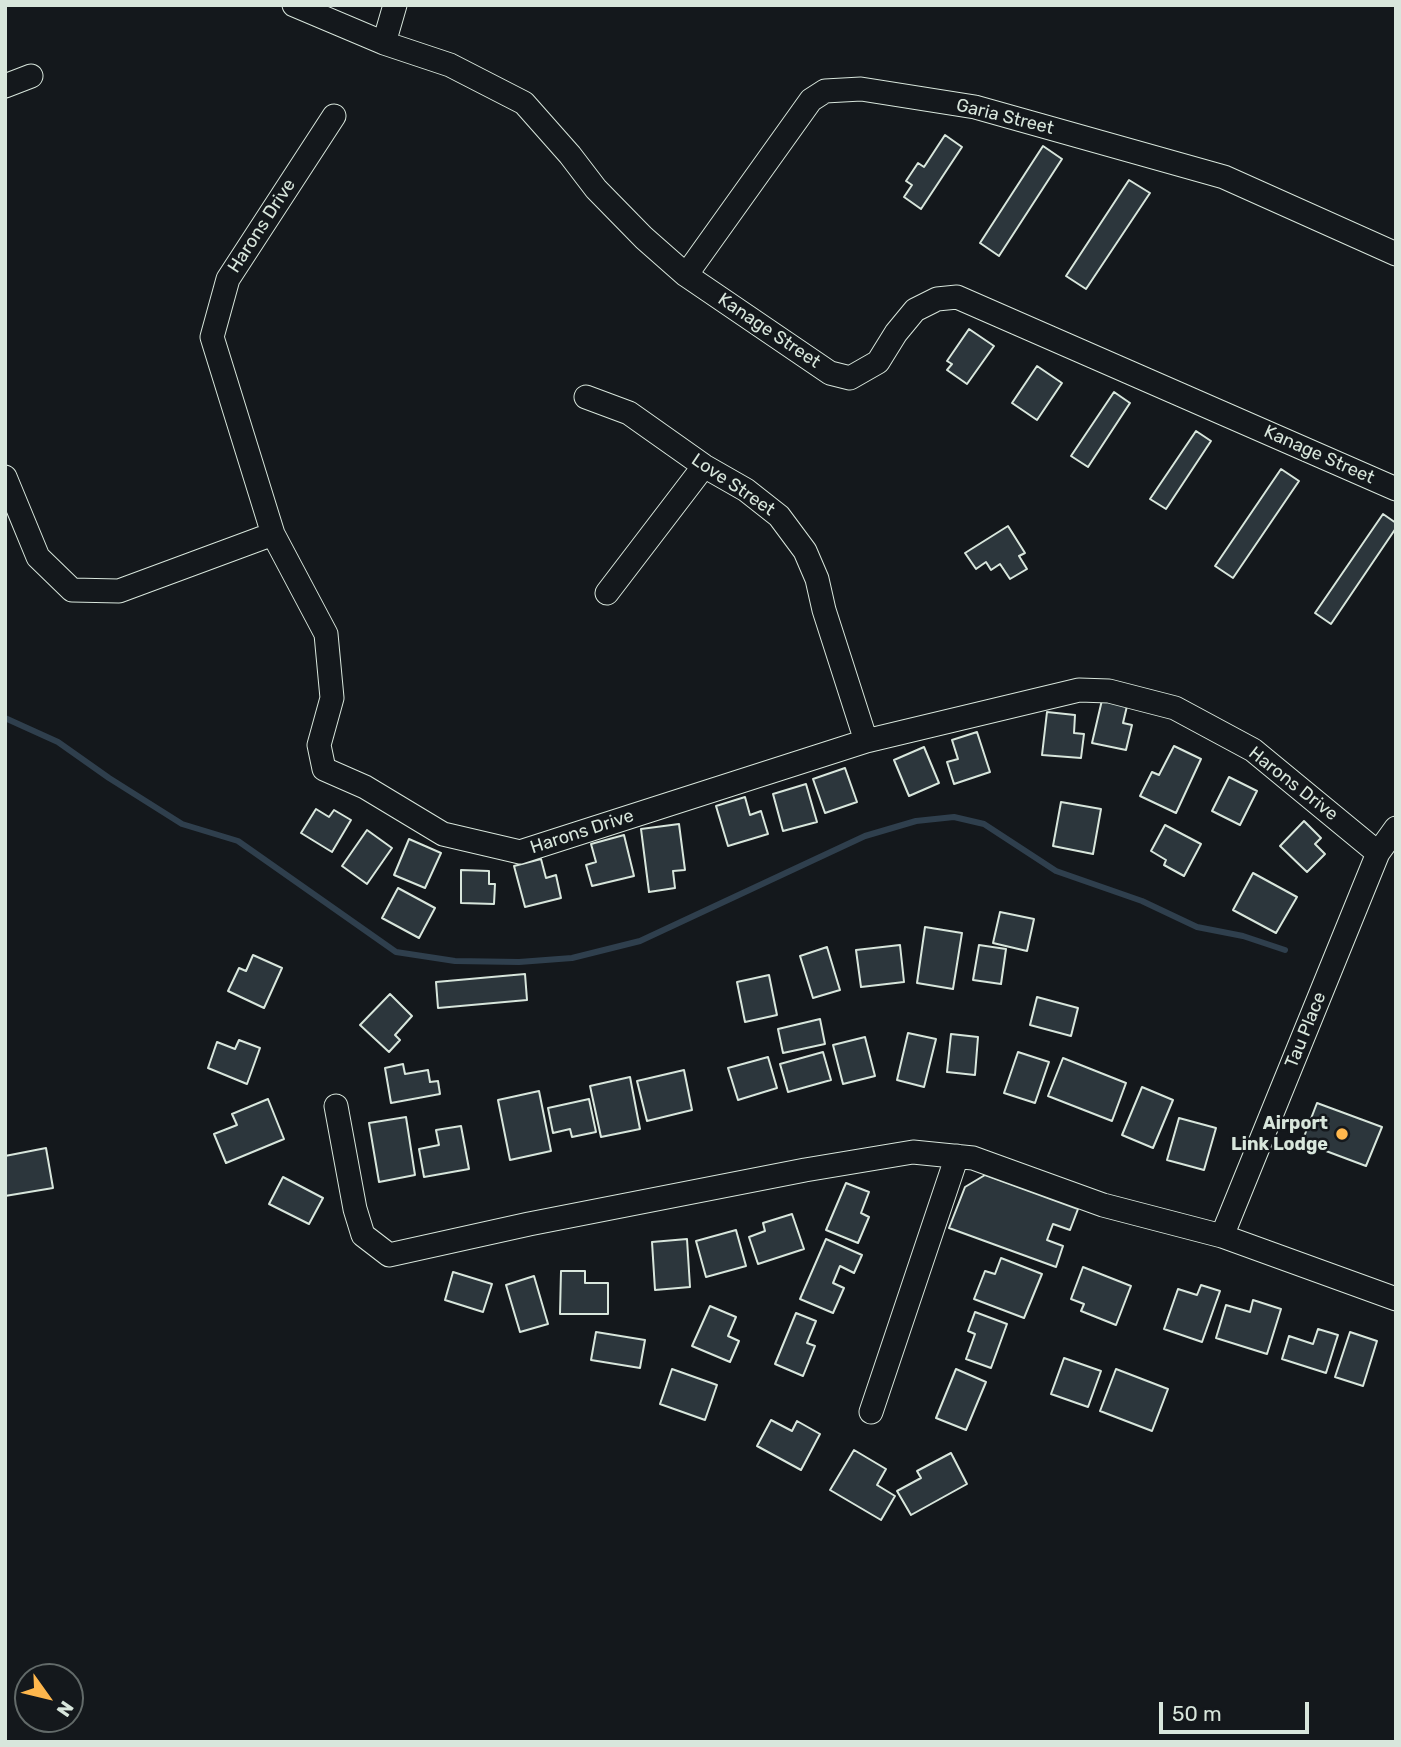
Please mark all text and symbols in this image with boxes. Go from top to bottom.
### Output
street label: Garia Street [954,94,1056,140]
street label: Harons Drive [224,175,300,277]
street label: Kanage Street [714,289,824,373]
street label: Kanage Street [1260,421,1378,489]
street label: Love Street [687,449,779,521]
street label: Harons Drive [1244,742,1342,826]
street label: Harons Drive [527,805,637,859]
street label: Tau Place [1281,989,1331,1071]
place label: Airport Link Lodge [1231,1113,1328,1156]
marker: Airport Link Lodge [1334,1126,1350,1142]
north arrow [14,1663,84,1733]
scale bar [1163,1688,1314,1732]
text: N [52,1697,79,1721]
text: 50 m [1172,1701,1222,1726]

